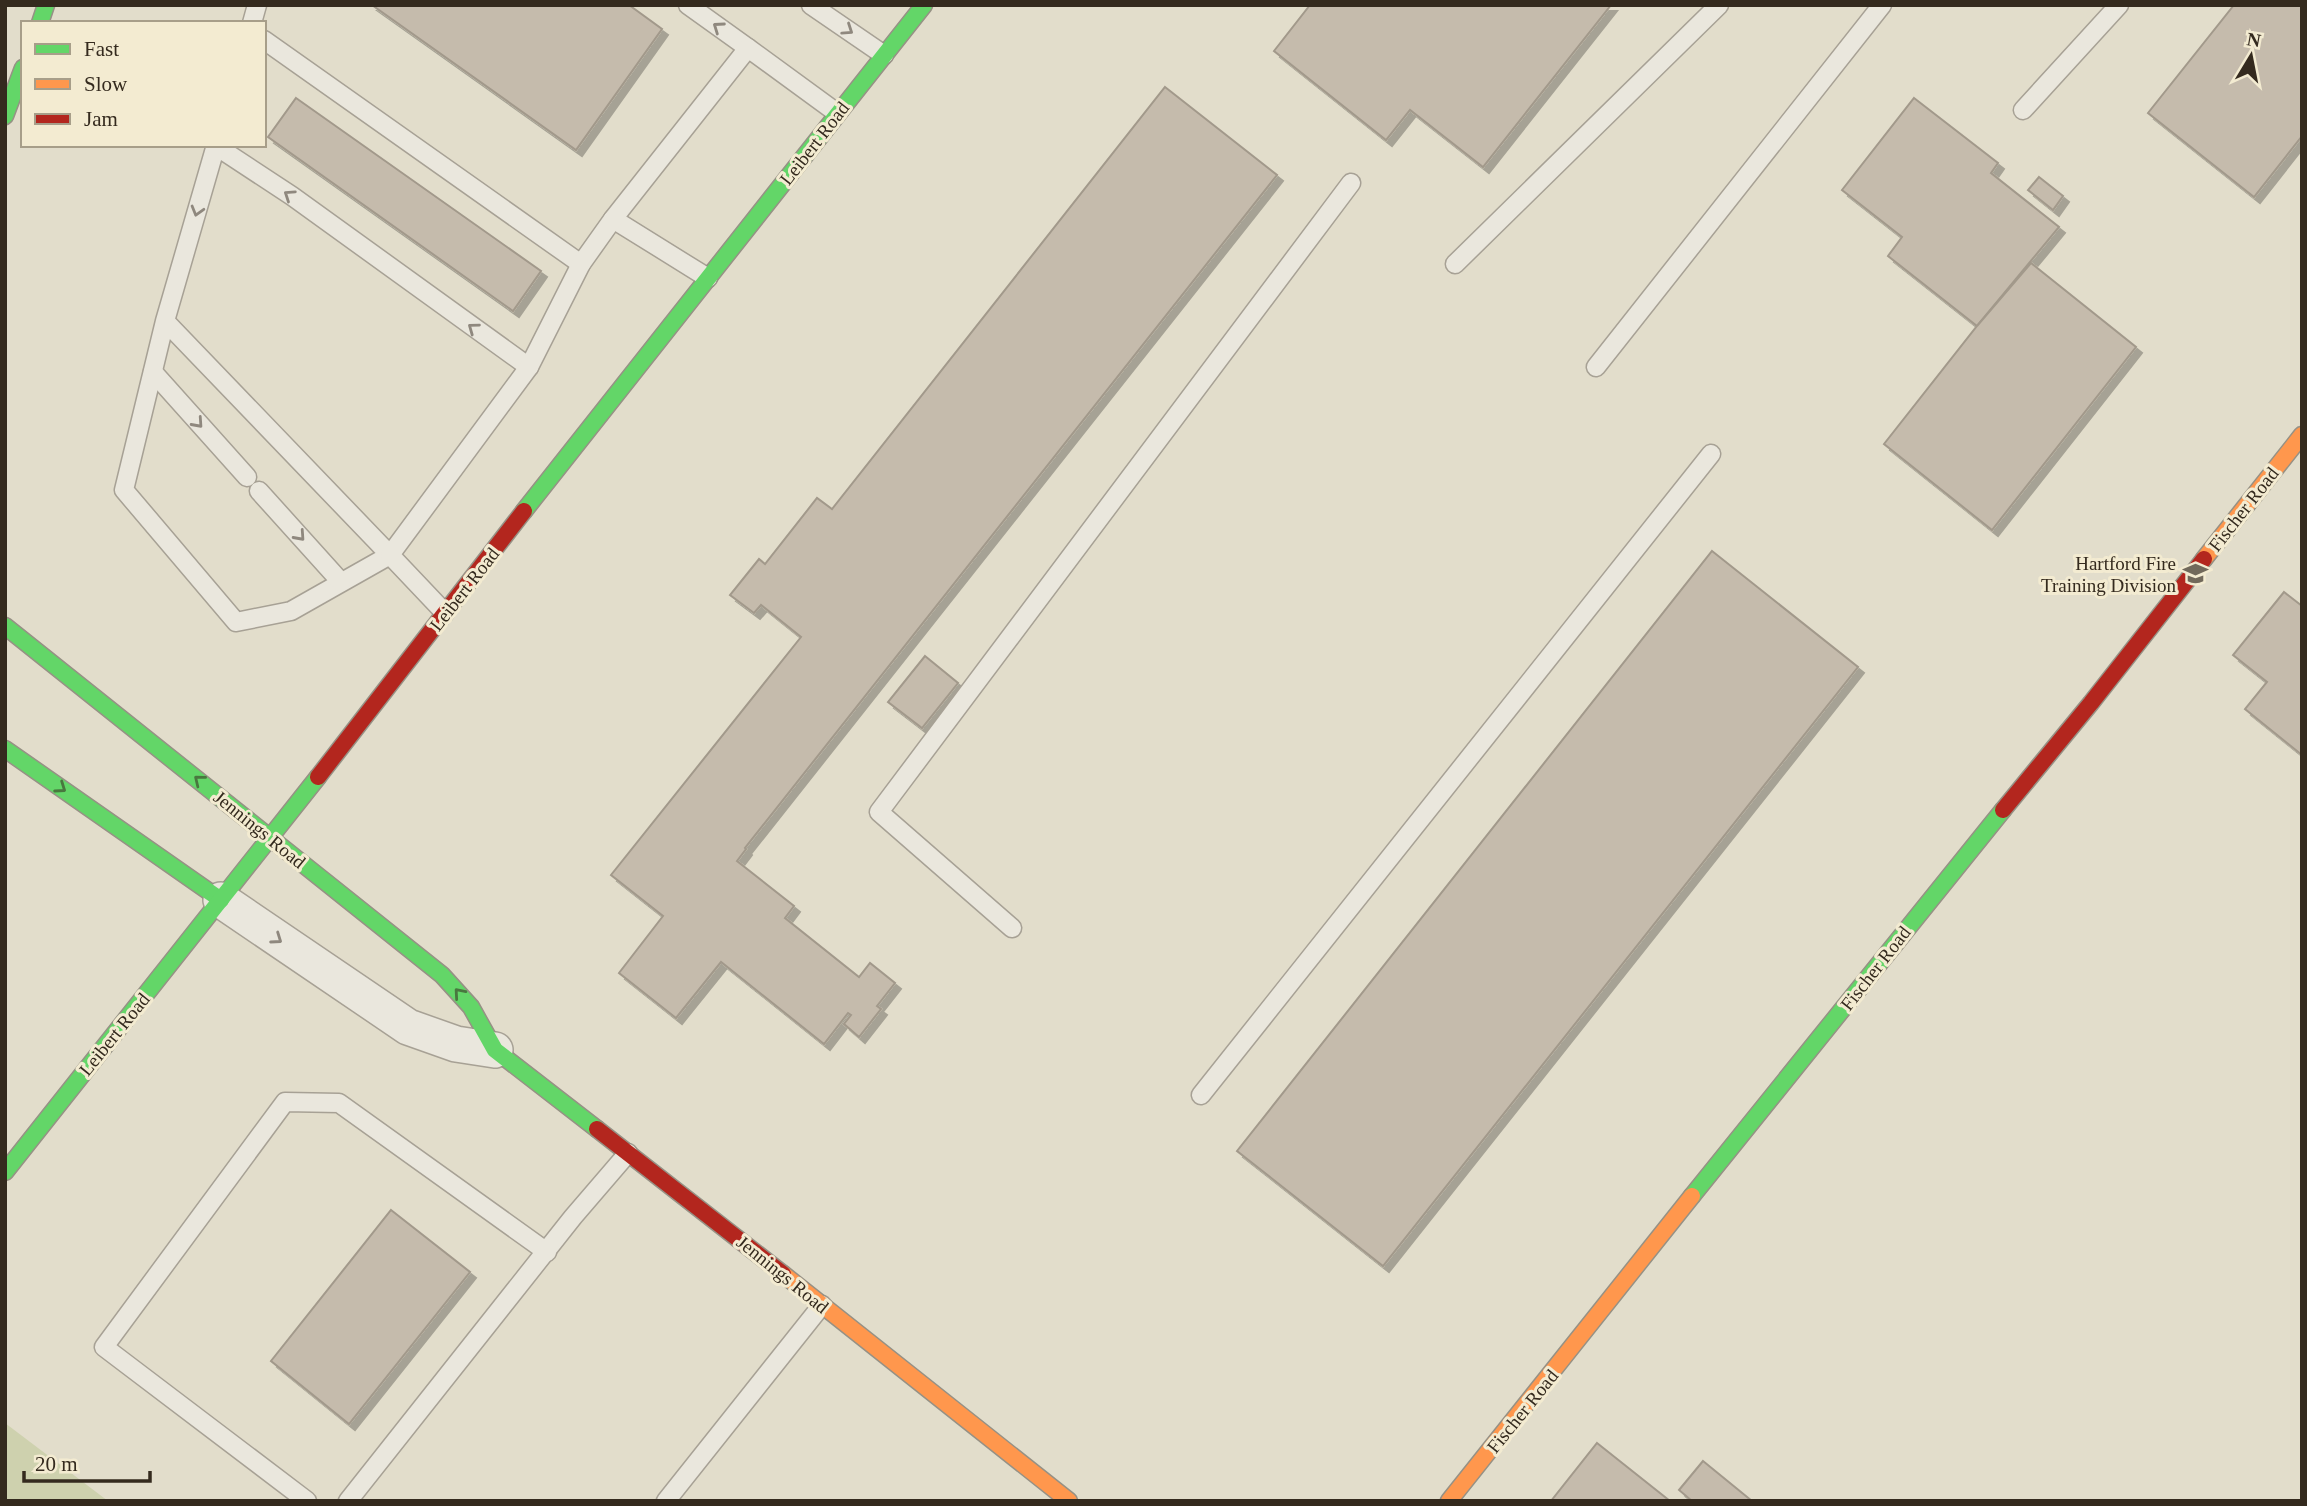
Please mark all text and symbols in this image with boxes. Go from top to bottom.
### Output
legend [21,21,266,147]
north arrow [2216,21,2286,91]
one-way arrow [713,22,726,35]
one-way arrow [840,22,853,34]
text: N [2245,28,2263,51]
text: Fast [84,37,119,61]
text: Slow [84,72,128,96]
street label: Leibert Road [775,97,854,189]
text: Jam [84,107,118,131]
one-way arrow [284,191,297,203]
one-way arrow [191,205,205,217]
one-way arrow [468,323,481,336]
one-way arrow [190,415,202,428]
street label: Fischer Road [2204,463,2283,555]
one-way arrow [292,528,304,541]
street label: Leibert Road [425,543,504,635]
place label: Hartford Fire Training Division [2041,553,2176,596]
school or university icon: Hartford Fire Training Division [2182,560,2210,588]
one-way arrow [194,775,206,788]
one-way arrow [53,780,66,792]
street label: Jennings Road [210,786,310,873]
street label: Fischer Road [1836,922,1915,1014]
one-way arrow [270,931,283,944]
one-way arrow [454,988,467,1001]
street label: Leibert Road [75,989,154,1080]
street label: Jennings Road [733,1231,833,1318]
street label: Fischer Road [1483,1365,1563,1457]
scale bar [24,1440,150,1484]
text: 20 m [35,1452,78,1476]

